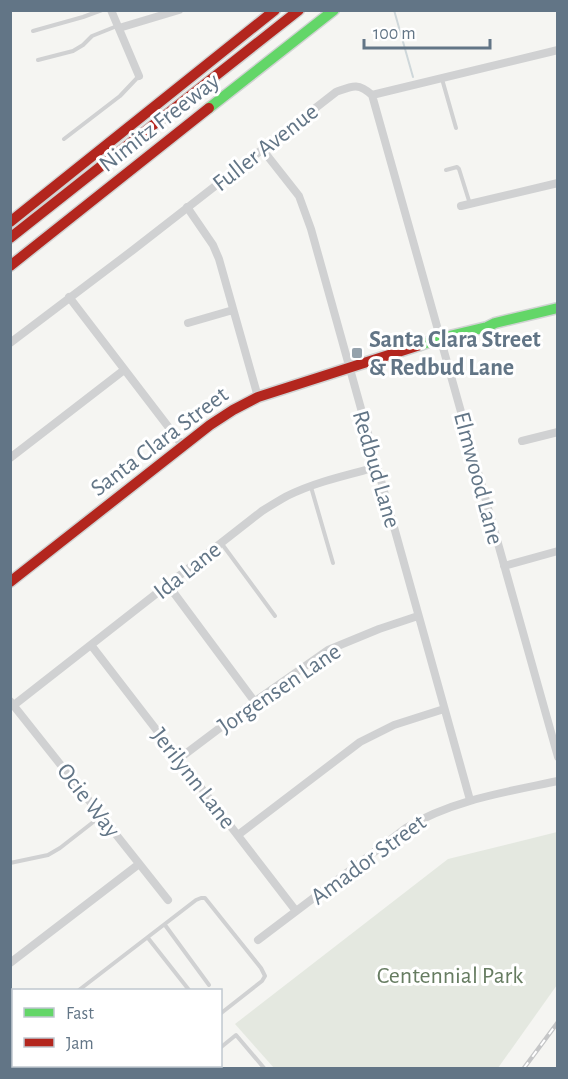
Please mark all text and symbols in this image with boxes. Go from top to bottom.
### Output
scale bar [364,12,490,50]
text: 100 m [373,25,416,43]
street label: Nimitz Freeway [95,69,224,177]
street label: Fuller Avenue [209,100,323,196]
place label: Santa Clara Street & Redbud Lane [369,328,541,380]
marker: Santa Clara Street & Redbud Lane [350,346,364,360]
street label: Santa Clara Street [86,382,233,501]
street label: Redbud Lane [348,408,404,531]
street label: Elmwood Lane [449,409,507,547]
street label: Ida Lane [150,537,226,604]
street label: Jorgensen Lane [214,639,345,738]
street label: Jerilynn Lane [147,724,240,833]
street label: Ocie Way [52,759,124,842]
street label: Amador Street [306,810,431,910]
park label: Centennial Park [377,964,523,988]
legend [12,989,222,1067]
text: Fast [66,1005,94,1023]
text: Jam [66,1035,94,1053]

